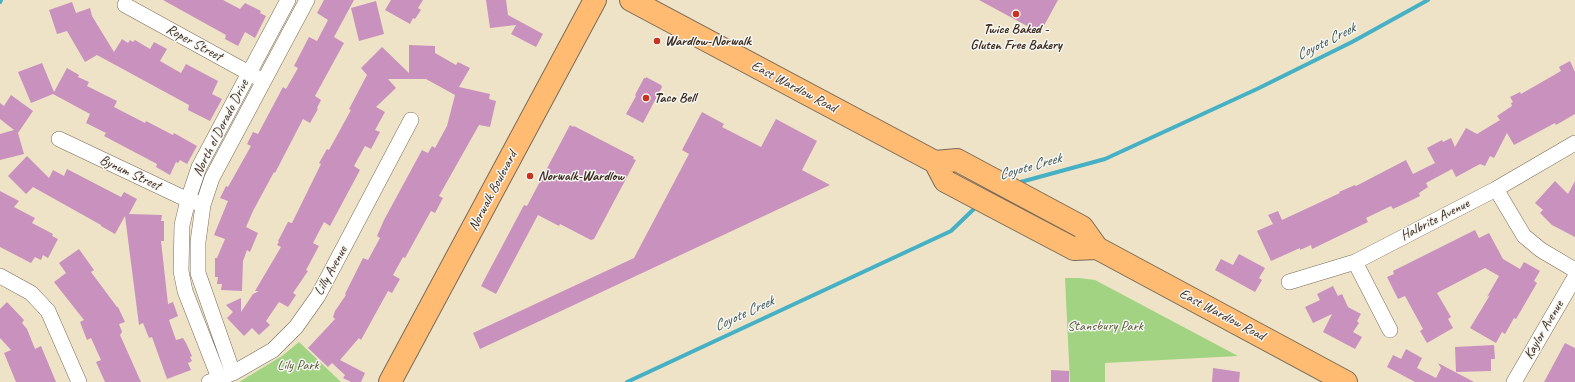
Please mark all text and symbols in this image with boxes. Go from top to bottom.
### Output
marker: Twice Baked - Gluten Free Bakery [1011,9,1021,19]
water label: Coyote Creek [1293,19,1359,65]
street label: Roper Street [163,21,225,65]
place label: Twice Baked - Gluten Free Bakery [970,21,1062,54]
place label: Wardlow-Norwalk [665,33,751,49]
marker: Wardlow-Norwalk [652,36,662,46]
street label: East Wardlow Road [748,57,840,117]
street label: North el Dorado Drive [189,77,253,179]
place label: Taco Bell [654,90,696,106]
marker: Taco Bell [641,93,651,103]
street label: Norwalk Boulevard [465,148,521,234]
water label: Coyote Creek [997,150,1063,184]
street label: Bynum Street [97,152,163,194]
place label: Norwalk-Wardlow [538,168,624,184]
marker: Norwalk-Wardlow [525,171,535,181]
street label: Halbrite Avenue [1398,196,1472,244]
street label: Lilly Avenue [311,243,351,299]
street label: East Wardlow Road [1176,285,1268,345]
water label: Coyote Creek [711,292,777,336]
street label: Kaylor Avenue [1520,298,1568,362]
park label: Stansbury Park [1067,318,1143,334]
park label: Lily Park [277,357,319,373]

